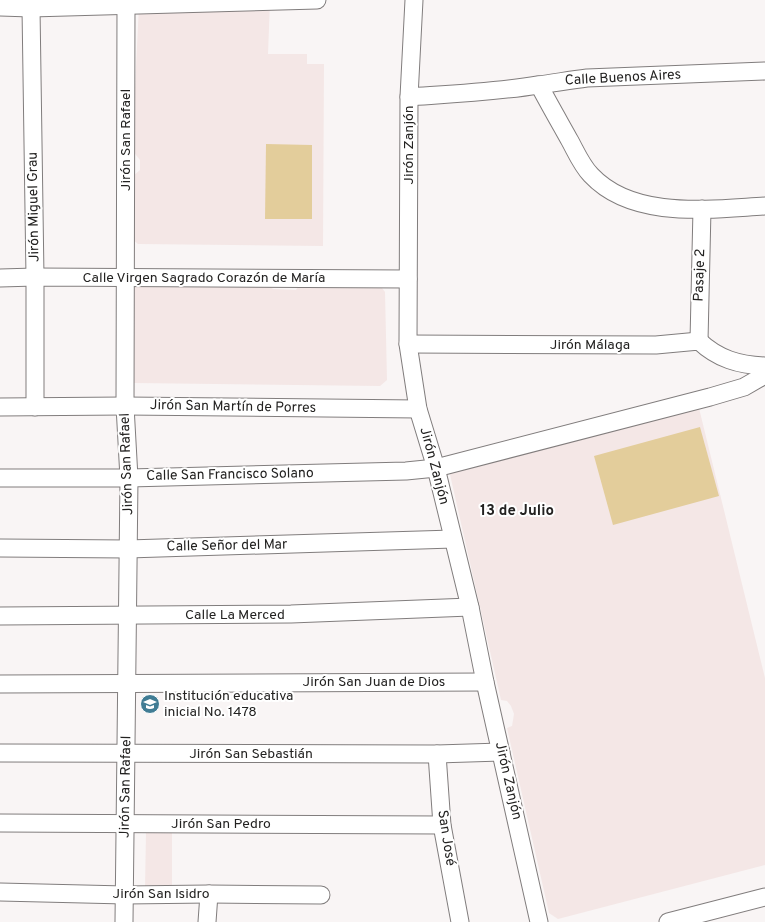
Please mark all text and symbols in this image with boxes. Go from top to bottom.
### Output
street label: Calle Buenos Aires [564,66,682,90]
street label: Jirón San Rafael [118,89,135,191]
street label: Jirón Zanjón [401,105,418,185]
street label: Jirón Miguel Grau [25,152,43,262]
street label: Pasaje 2 [691,248,709,302]
street label: Calle Virgen Sagrado Corazón de María [83,270,325,287]
street label: Jirón Málaga [550,337,630,354]
street label: Jirón San Martín de Porres [150,397,316,417]
street label: Jirón San Rafael [117,413,137,515]
street label: Jirón Zanjón [416,425,452,507]
street label: Calle San Francisco Solano [146,465,314,485]
district label: 13 de Julio [480,502,554,521]
street label: Calle Señor del Mar [166,536,288,556]
street label: Calle La Merced [185,607,285,624]
street label: Jirón San Juan de Dios [303,674,445,691]
place label: Institución educativa inicial No. 1478 [164,688,293,721]
school or university icon: Institución educativa inicial No. 1478 [139,693,161,715]
street label: Jirón San Rafael [117,736,135,838]
street label: Jirón Zanjón [491,740,525,822]
street label: Jirón San Sebastián [189,746,313,763]
street label: San José [433,809,459,867]
street label: Jirón San Pedro [171,816,271,833]
street label: Jirón San Isidro [113,886,210,903]

